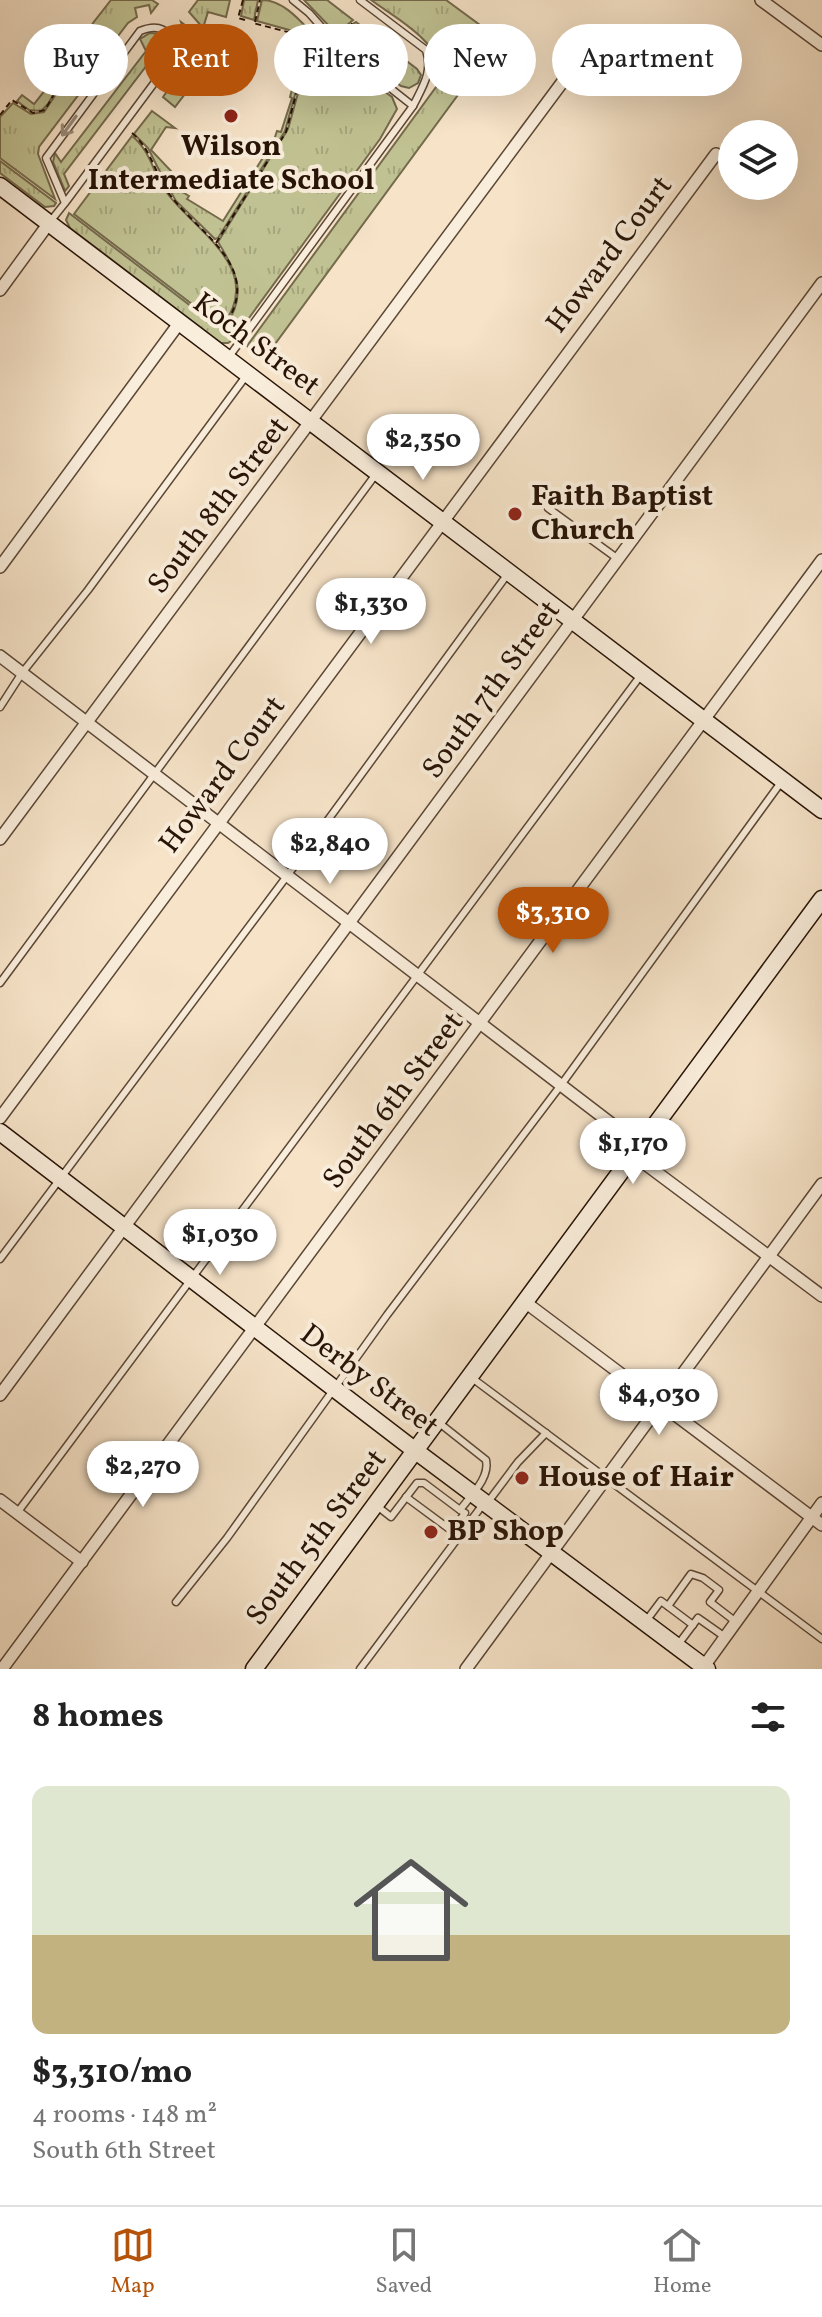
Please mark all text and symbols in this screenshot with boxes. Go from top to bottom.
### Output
chip: Buy [24,24,128,96]
chip: Rent [144,24,258,96]
chip: Filters [274,24,408,96]
chip: New [424,24,536,96]
chip: Apartment [552,24,742,96]
marker: Wilson Intermediate School [222,107,240,125]
one-way arrow [61,115,78,136]
map controls [718,120,798,200]
button: layers [718,120,798,200]
place label: Wilson Intermediate School [88,126,374,202]
street label: Howard Court [537,167,683,343]
street label: Koch Street [183,283,329,407]
street label: South 8th Street [138,409,300,603]
pin: $2,350 [358,414,488,482]
text: $2,350 [385,422,461,458]
place label: Faith Baptist Church [531,476,713,552]
marker: Faith Baptist Church [506,505,524,523]
pin: $1,330 [306,578,436,646]
text: $1,330 [334,586,408,622]
street label: South 7th Street [413,592,571,788]
street label: Howard Court [150,687,296,863]
pin: $2,840 [265,818,395,886]
text: $2,840 [290,826,370,862]
pin: $3,310 [488,887,618,955]
text: $3,310 [516,895,590,931]
street label: South 6th Street [313,1004,475,1198]
pin: $1,170 [568,1118,698,1186]
text: $1,170 [598,1126,668,1162]
pin: $1,030 [155,1209,285,1277]
text: $1,030 [181,1217,259,1253]
street label: Derby Street [291,1315,447,1447]
pin: $4,030 [594,1369,724,1437]
text: $4,030 [618,1377,700,1413]
pin: $2,270 [78,1441,208,1509]
street label: South 5th Street [237,1441,397,1635]
text: $2,270 [105,1449,181,1485]
place label: House of Hair [538,1457,734,1499]
marker: House of Hair [513,1469,531,1487]
place label: BP Shop [447,1511,564,1553]
marker: BP Shop [422,1523,440,1541]
text: 8 homes [32,1694,164,1741]
icon: filters [746,1695,790,1739]
icon: home [339,1838,483,1982]
text: $3,310/mo [32,2050,192,2097]
text: 4 rooms · 148 m² [32,2097,217,2133]
text: South 6th Street [32,2133,216,2169]
tab: Map [111,2223,155,2302]
tab: Saved [376,2223,432,2302]
tab: Home [653,2223,711,2302]

